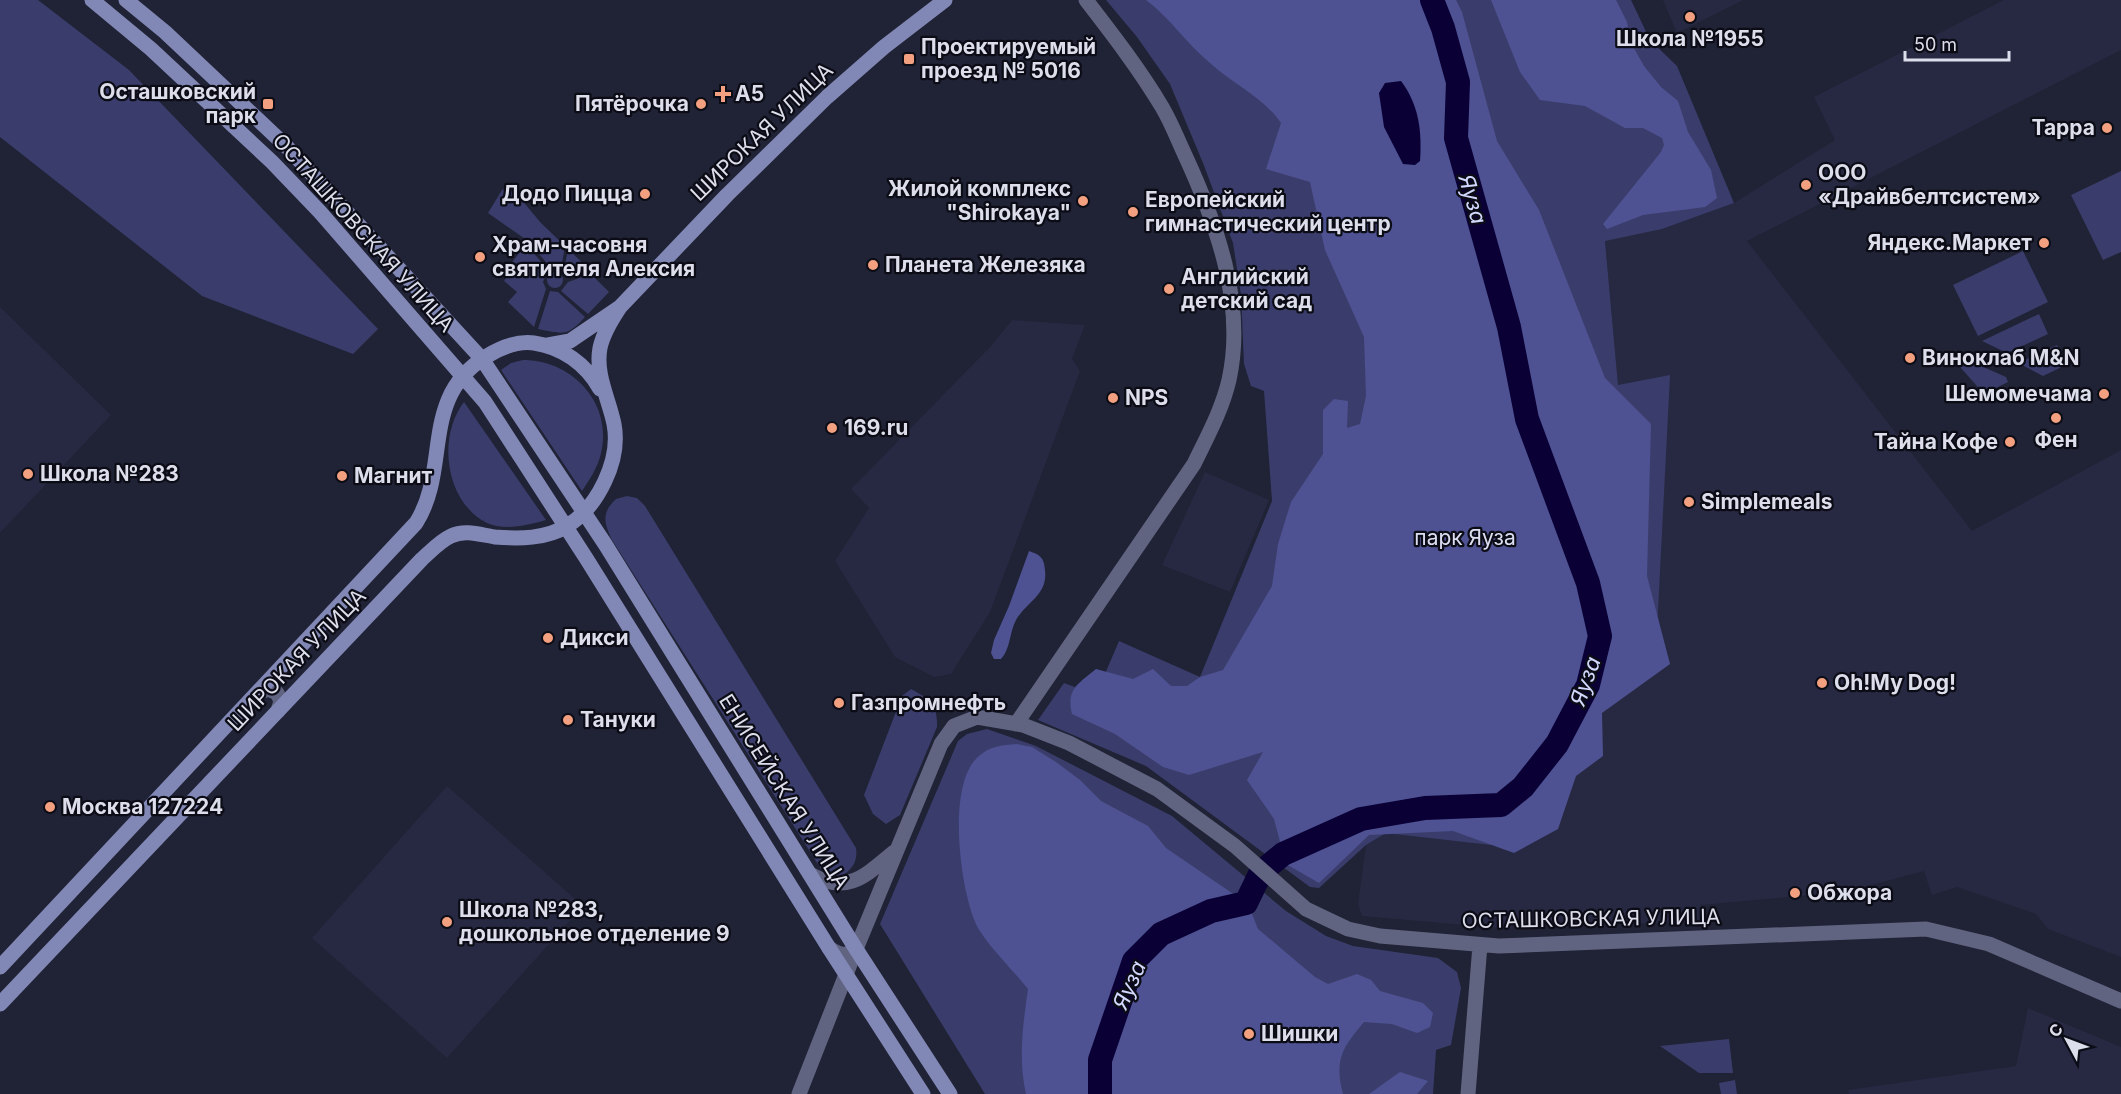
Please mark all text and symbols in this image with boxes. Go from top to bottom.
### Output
marker: Школа №1955 [1683,10,1697,24]
scale bar [1905,24,2008,62]
place label: Школа №1955 [1616,26,1764,51]
place label: Проектируемый проезд № 5016 [921,34,1096,83]
text: 50 m [1914,34,1957,55]
marker: Проектируемый проезд № 5016 [902,52,916,66]
street label: ШИРОКАЯ УЛИЦА [685,57,838,206]
place label: Осташковский парк [99,79,257,128]
place label: А5 [735,81,764,106]
marker: А5 [716,87,730,101]
place label: Пятёрочка [575,91,689,116]
marker: Осташковский парк [261,97,275,111]
marker: Пятёрочка [694,97,708,111]
place label: Тарра [2031,115,2095,140]
marker: Тарра [2100,121,2114,135]
street label: ОСТАШКОВСКАЯ УЛИЦА [268,128,459,337]
place label: ООО «Драйвбелтсистем» [1818,160,2041,209]
water label: Яуза [1453,170,1492,227]
place label: Жилой комплекс "Shirokaya" [888,176,1071,225]
marker: ООО «Драйвбелтсистем» [1799,178,1813,192]
place label: Додо Пицца [502,181,633,206]
marker: Додо Пицца [638,187,652,201]
place label: Европейский гимнастический центр [1145,187,1391,236]
marker: Жилой комплекс "Shirokaya" [1076,194,1090,208]
marker: Европейский гимнастический центр [1126,205,1140,219]
place label: Яндекс.Маркет [1867,230,2032,255]
place label: Храм-часовня святителя Алексия [492,232,695,281]
marker: Яндекс.Маркет [2037,236,2051,250]
marker: Храм-часовня святителя Алексия [473,250,487,264]
place label: Планета Железяка [885,252,1086,277]
marker: Планета Железяка [866,258,880,272]
place label: Английский детский сад [1181,264,1312,313]
marker: Английский детский сад [1162,282,1176,296]
place label: Виноклаб М&N [1922,345,2080,370]
marker: Виноклаб М&N [1903,351,1917,365]
place label: Шемомечама [1945,381,2092,406]
place label: NPS [1125,385,1168,410]
marker: Шемомечама [2097,387,2111,401]
marker: NPS [1106,391,1120,405]
marker: Фен [2049,411,2063,425]
place label: 169.ru [844,415,908,440]
marker: 169.ru [825,421,839,435]
place label: Фен [2034,427,2078,452]
place label: Тайна Кофе [1874,429,1998,454]
marker: Тайна Кофе [2003,435,2017,449]
place label: Школа №283 [40,461,179,486]
place label: Магнит [354,463,433,488]
marker: Школа №283 [21,467,35,481]
marker: Магнит [335,469,349,483]
place label: Simplemeals [1701,489,1833,514]
marker: Simplemeals [1682,495,1696,509]
park label: парк Яуза [1414,525,1516,550]
street label: ШИРОКАЯ УЛИЦА [222,583,371,736]
place label: Дикси [560,625,629,650]
marker: Дикси [541,631,555,645]
water label: Яуза [1564,653,1606,710]
place label: Oh!My Dog! [1834,670,1956,695]
marker: Oh!My Dog! [1815,676,1829,690]
street label: ЕНИСЕЙСКАЯ УЛИЦА [714,689,856,894]
place label: Газпромнефть [851,690,1006,715]
marker: Газпромнефть [832,696,846,710]
place label: Тануки [580,707,656,732]
marker: Тануки [561,713,575,727]
place label: Москва 127224 [62,794,223,819]
marker: Москва 127224 [43,800,57,814]
place label: Обжора [1807,880,1892,905]
marker: Обжора [1788,886,1802,900]
place label: Школа №283, дошкольное отделение 9 [459,897,730,946]
street label: ОСТАШКОВСКАЯ УЛИЦА [1461,904,1721,933]
marker: Школа №283, дошкольное отделение 9 [440,915,454,929]
water label: Яуза [1106,957,1151,1014]
north arrow [2037,1010,2097,1070]
text: С [2044,1019,2067,1041]
place label: Шишки [1261,1021,1338,1046]
marker: Шишки [1242,1027,1256,1041]

